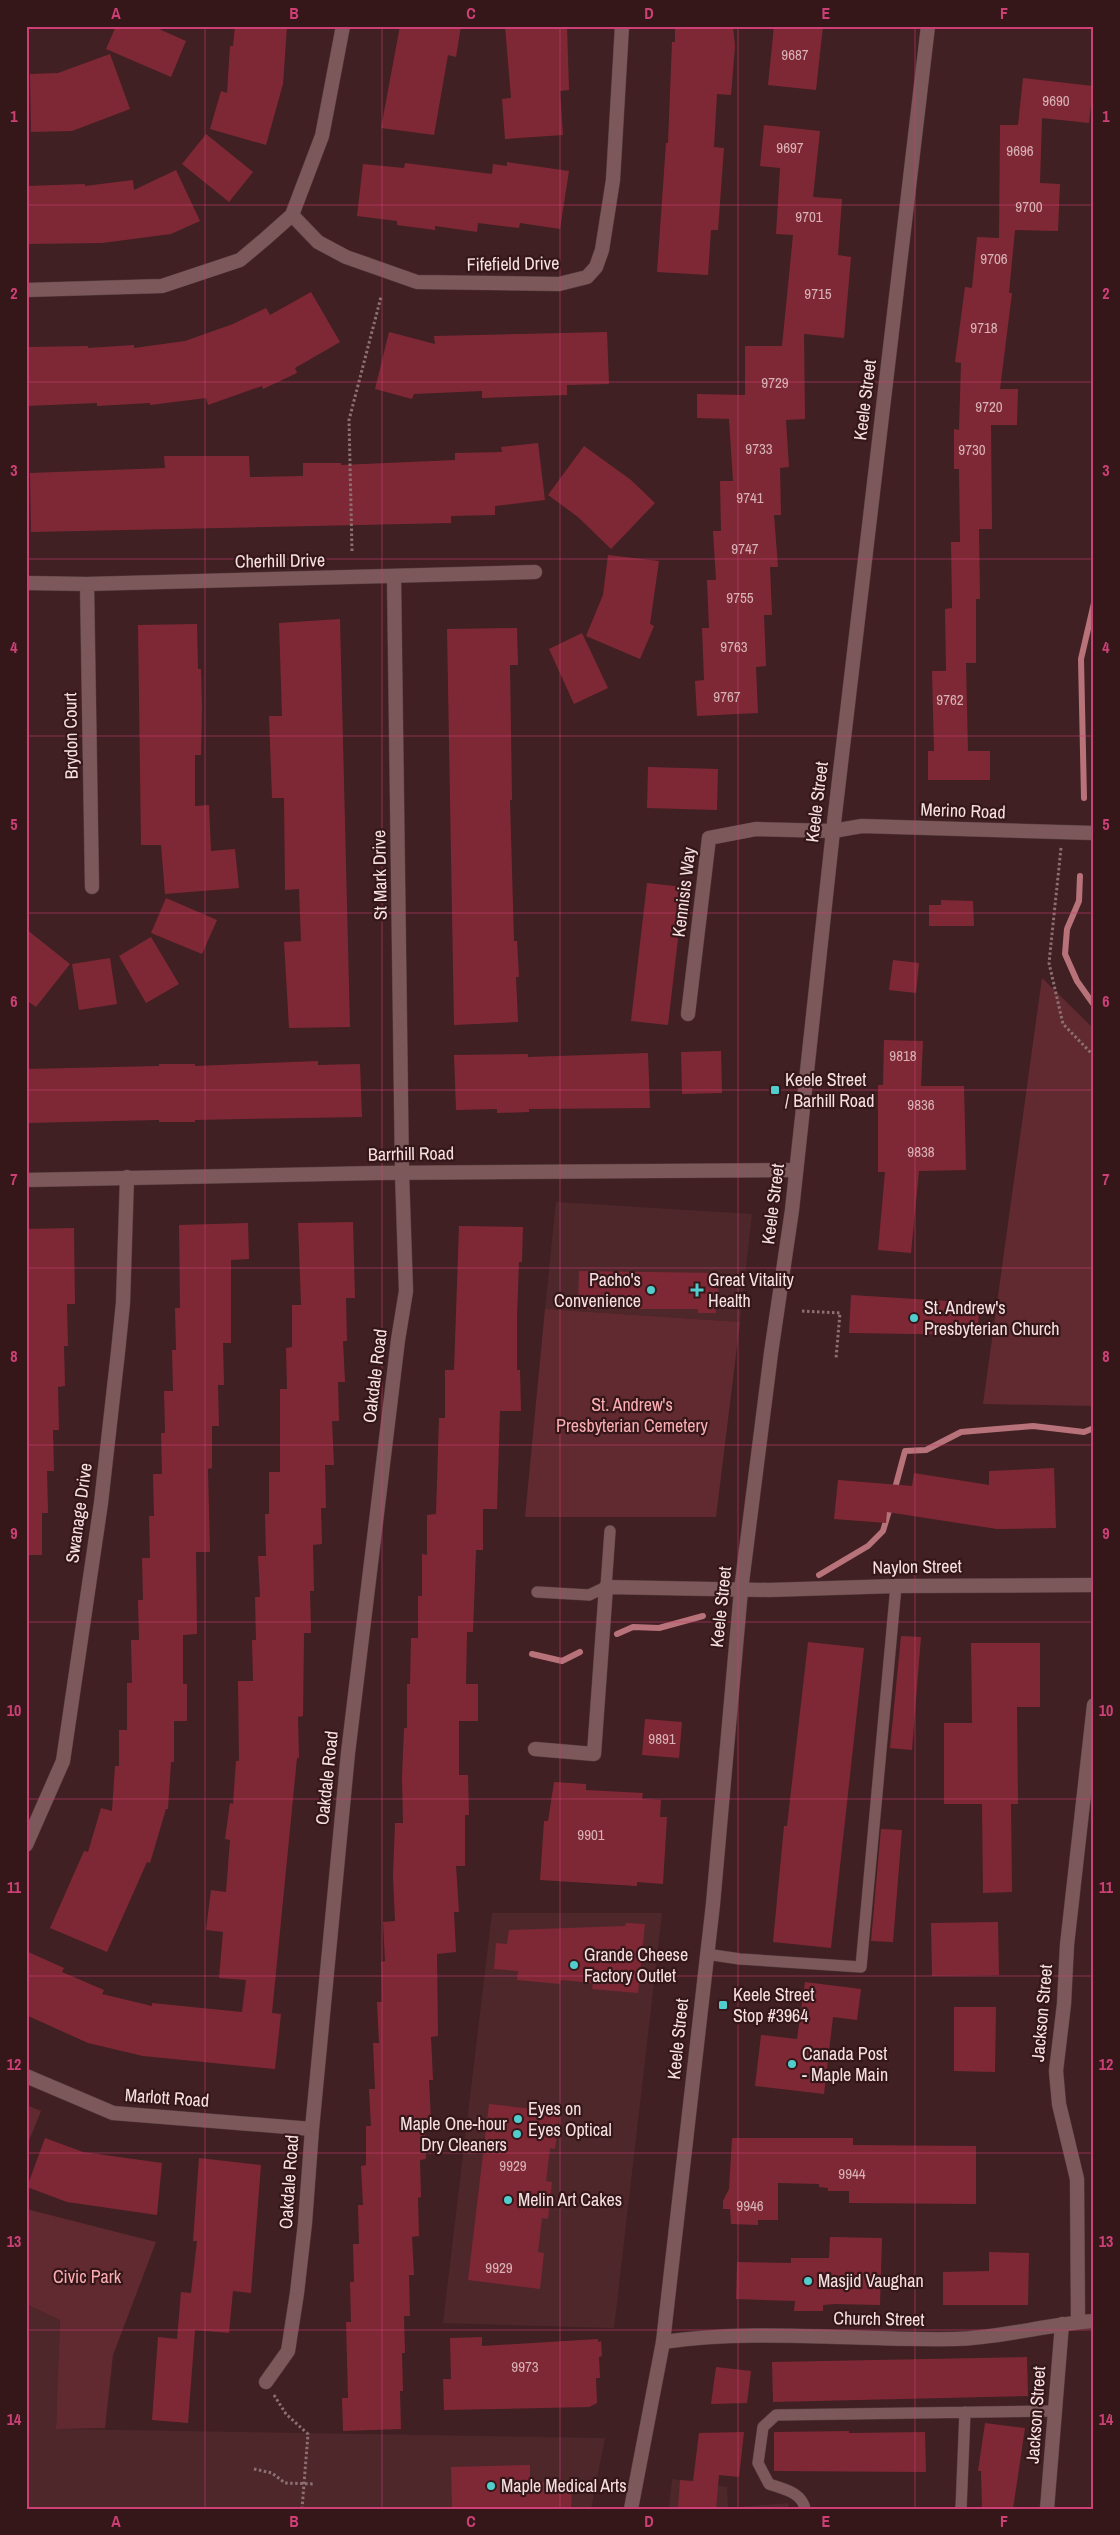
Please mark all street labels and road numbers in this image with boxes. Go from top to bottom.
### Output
street label: Fifefield Drive [466,250,560,277]
street label: Keele Street [847,358,882,442]
street label: Cherhill Drive [235,547,325,574]
street label: Brydon Court [57,692,84,780]
street label: Keele Street [799,760,834,844]
street label: Merino Road [920,797,1006,824]
street label: St Mark Drive [366,830,393,920]
street label: Kennisis Way [666,845,702,938]
street label: Barrhill Road [368,1140,454,1167]
street label: Keele Street [755,1162,790,1246]
street label: Oakdale Road [356,1328,393,1424]
street label: Swanage Drive [59,1461,98,1565]
street label: Naylon Street [872,1553,962,1580]
street label: Keele Street [704,1565,737,1649]
street label: Oakdale Road [309,1730,344,1826]
street label: Jackson Street [1025,1963,1058,2063]
street label: Keele Street [661,1997,694,2081]
street label: Marlott Road [124,2082,210,2113]
street label: Oakdale Road [273,2134,304,2230]
street label: Church Street [833,2305,925,2332]
street label: Jackson Street [1020,2365,1051,2465]

